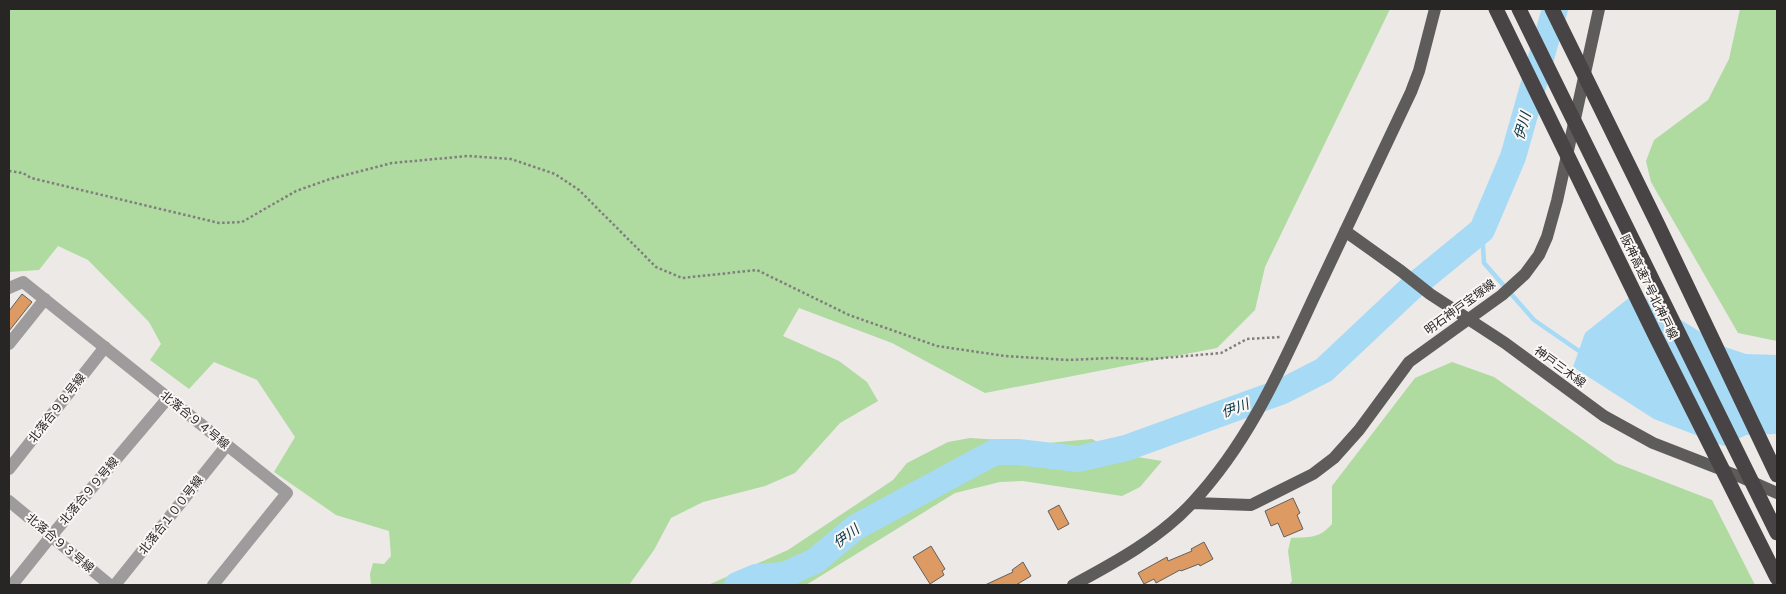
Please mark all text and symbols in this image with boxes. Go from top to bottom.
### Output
water label: 伊川 [1510,108,1534,142]
street label: 阪神高速7号北神戸線 [1618,232,1680,342]
street label: 明石神戸宝塚線 [1422,277,1498,337]
street label: 神戸三木線 [1532,344,1588,390]
street label: 北落合９８号線 [26,371,88,445]
street label: 北落合９４号線 [158,388,232,452]
water label: 伊川 [1219,395,1253,420]
street label: 北落合９９号線 [57,454,121,528]
street label: 北落合１００号線 [136,473,206,557]
street label: 北落合９３号線 [23,511,97,575]
water label: 伊川 [830,520,864,551]

